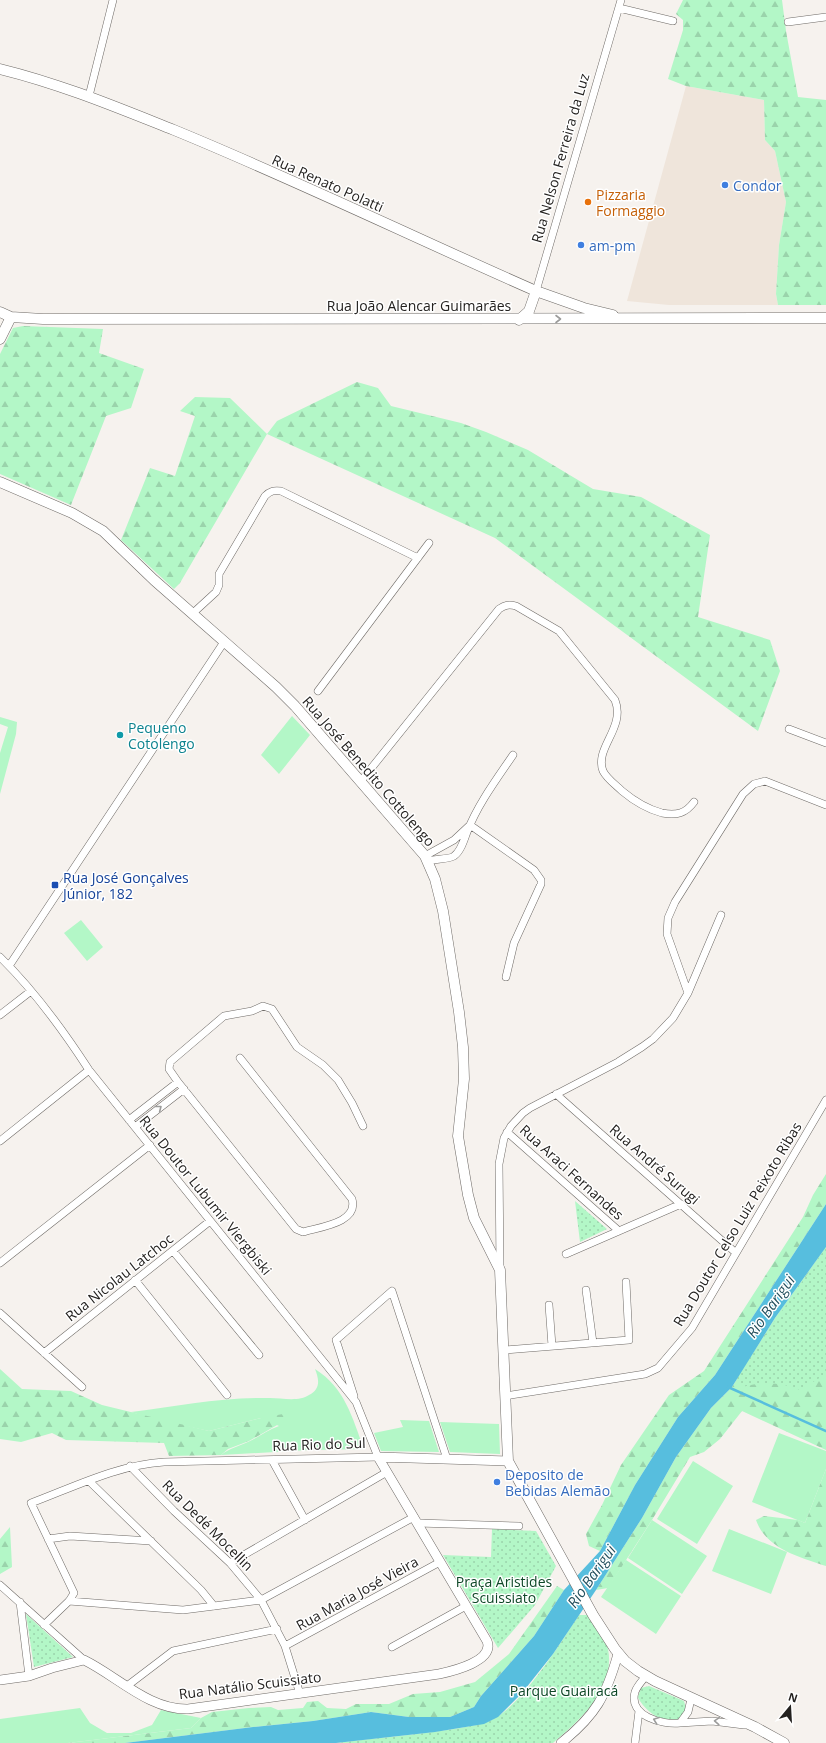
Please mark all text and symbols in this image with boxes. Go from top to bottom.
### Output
street label: Rua Nelson Ferreira da Luz [527,71,593,245]
street label: Rua Renato Polatti [269,150,387,216]
place label: Condor [733,176,782,195]
marker: Condor [720,180,730,190]
place label: Pizzaria Formaggio [596,185,665,220]
marker: Pizzaria Formaggio [583,197,593,207]
place label: am-pm [589,236,636,255]
marker: am-pm [576,240,586,250]
street label: Rua João Alencar Guimarães [327,296,512,315]
one-way arrow [555,315,561,323]
street label: Rua José Benedito Cottolengo [298,692,440,850]
place label: Pequeno Cotolengo [128,718,195,753]
marker: Pequeno Cotolengo [115,730,125,740]
place label: Rua José Gonçalves Júnior, 182 [61,868,189,903]
marker: Rua José Gonçalves Júnior, 182 [50,880,60,890]
one-way arrow [155,1106,162,1113]
street label: Rua Doutor Lubumir Viergbiski [136,1111,276,1279]
street label: Rua Doutor Celso Luiz Peixoto Ribas [668,1118,806,1330]
street label: Rua Araci Fernandes [516,1120,628,1224]
street label: Rua André Surugi [606,1120,704,1208]
street label: Rua Nicolau Latchoc [61,1229,177,1325]
water label: Rio Barigui [741,1271,799,1341]
street label: Rua Rio do Sul [272,1433,366,1455]
place label: Deposito de Bebidas Alemão [505,1465,610,1500]
street label: Rua Dedé Mocellin [158,1475,258,1575]
marker: Deposito de Bebidas Alemão [492,1477,502,1487]
water label: Rio Barigui [562,1541,620,1611]
street label: Rua Maria José Vieira [293,1552,421,1634]
park label: Praça Aristides Scuissiato [456,1572,553,1607]
street label: Rua Natálio Scuissiato [178,1667,322,1703]
park label: Parque Guairacá [510,1681,618,1700]
north arrow [770,1687,810,1727]
text: N [787,1688,800,1706]
one-way arrow [652,1716,659,1725]
one-way arrow [714,1717,720,1726]

